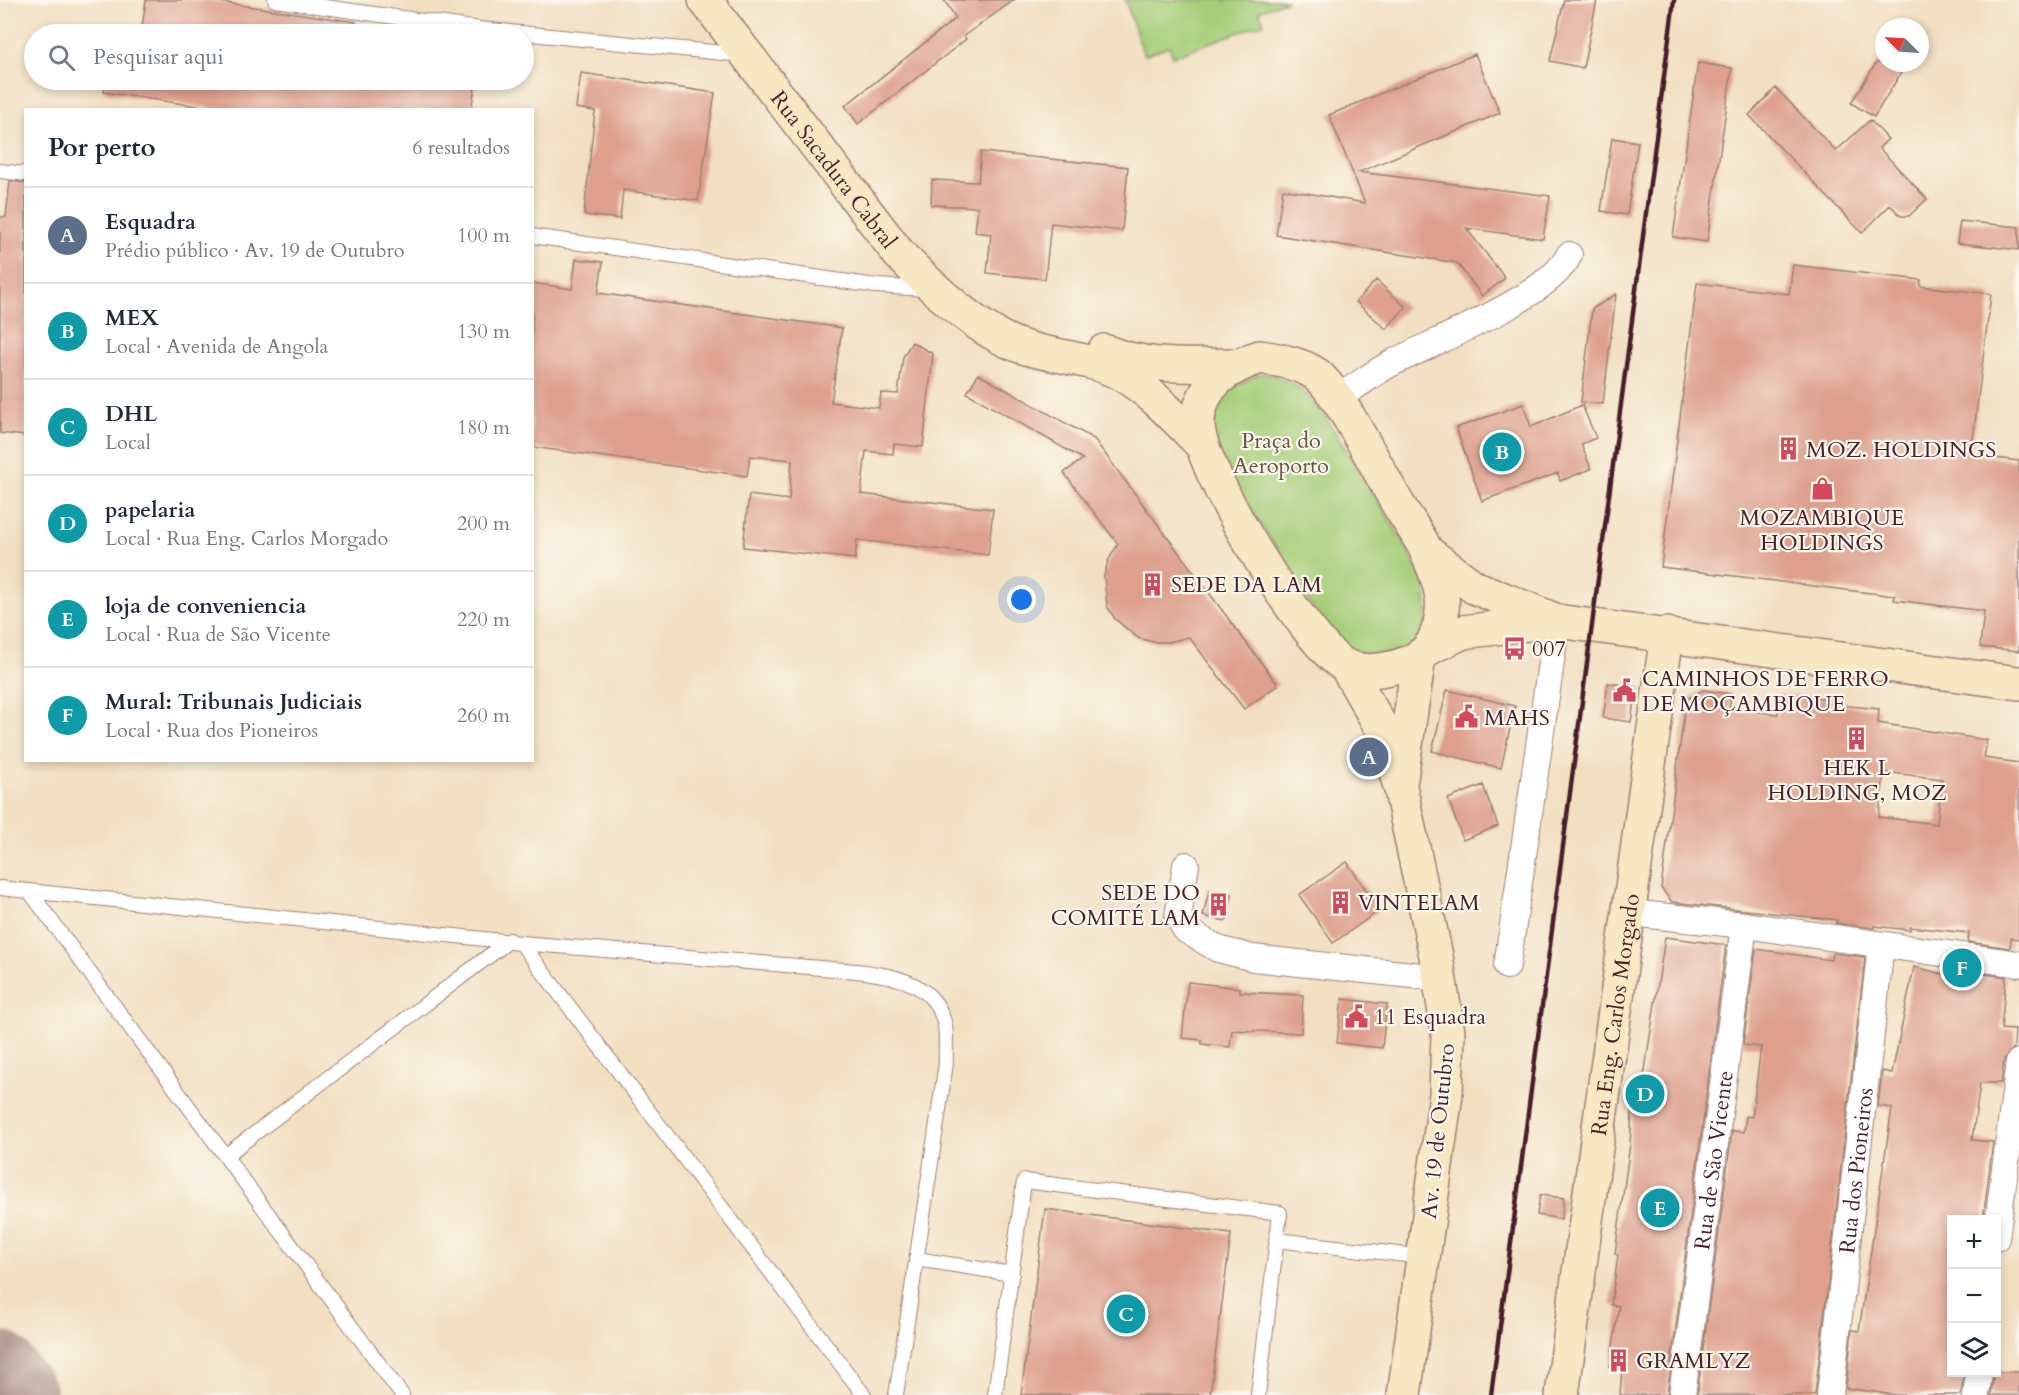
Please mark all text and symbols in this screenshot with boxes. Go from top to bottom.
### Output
north arrow [1875,18,1929,72]
search box [24,24,534,90]
icon: search [45,41,78,74]
text: Pesquisar aqui [93,42,224,72]
street label: Rua Sacadura Cabral [763,85,904,255]
text: Por perto [48,130,156,165]
text: 6 resultados [412,134,510,161]
text: Esquadra [105,207,196,237]
text: A [60,222,75,249]
text: 100 m [457,222,510,249]
text: Prédio público · Av. 19 de Outubro [105,237,405,264]
text: MEX [105,303,159,333]
text: B [60,318,75,345]
text: 130 m [457,318,510,345]
text: Local · Avenida de Angola [105,333,328,360]
text: DHL [105,399,157,429]
text: C [60,414,75,441]
text: 180 m [457,414,510,441]
park label: Praça do Aeroporto [1233,426,1329,481]
text: Local [105,429,151,456]
pin: B [1482,430,1522,474]
place label: MOZ. HOLDINGS [1806,435,1996,465]
building icon: MOZ. HOLDINGS [1775,436,1801,462]
shop icon: MOZAMBIQUE HOLDINGS [1809,475,1835,501]
text: papelaria [105,495,195,525]
place label: MOZAMBIQUE HOLDINGS [1740,503,1904,558]
text: D [59,510,76,537]
text: 200 m [457,510,510,537]
text: Local · Rua Eng. Carlos Morgado [105,525,388,552]
place label: SEDE DA LAM [1171,570,1322,600]
building icon: SEDE DA LAM [1140,571,1166,597]
your location [1007,585,1036,614]
text: loja de conveniencia [105,591,306,621]
text: E [61,606,74,633]
text: 220 m [457,606,510,633]
text: Local · Rua de São Vicente [105,621,331,648]
place label: 007 [1532,634,1566,664]
bus stop icon: 007 [1501,635,1527,661]
place label: CAMINHOS DE FERRO DE MOÇAMBIQUE [1642,664,1889,719]
public building icon: CAMINHOS DE FERRO DE MOÇAMBIQUE [1611,678,1637,704]
text: Mural: Tribunais Judiciais [105,687,362,717]
text: F [62,702,73,729]
text: 260 m [457,702,510,729]
place label: MAHS [1484,703,1550,733]
public building icon: MAHS [1453,704,1479,730]
text: Local · Rua dos Pioneiros [105,717,318,744]
building icon: HEK L HOLDING, MOZ [1844,725,1870,751]
pin: A [1350,734,1388,780]
place label: HEK L HOLDING, MOZ [1767,753,1947,808]
place label: SEDE DO COMITÉ LAM [1051,878,1200,933]
place label: VINTELAM [1358,888,1480,918]
building icon: VINTELAM [1327,889,1353,915]
building icon: SEDE DO COMITÉ LAM [1205,892,1231,918]
street label: Rua Eng. Carlos Morgado [1584,892,1647,1138]
pin: F [1942,946,1982,990]
place label: 11 Esquadra [1374,1002,1486,1032]
public building icon: 11 Esquadra [1343,1003,1369,1029]
street label: Av. 19 de Outubro [1414,1042,1462,1220]
street label: Rua de São Vicente [1687,1069,1741,1252]
pin: D [1626,1072,1664,1116]
street label: Rua dos Pioneiros [1832,1086,1881,1255]
pin: E [1640,1186,1680,1230]
map controls [1947,1215,2001,1377]
button: + [1947,1215,2001,1269]
button: − [1947,1269,2001,1323]
pin: C [1106,1292,1146,1336]
button: layers [1947,1323,2001,1377]
place label: GRAMLYZ [1636,1346,1750,1376]
building icon: GRAMLYZ [1605,1347,1631,1373]

